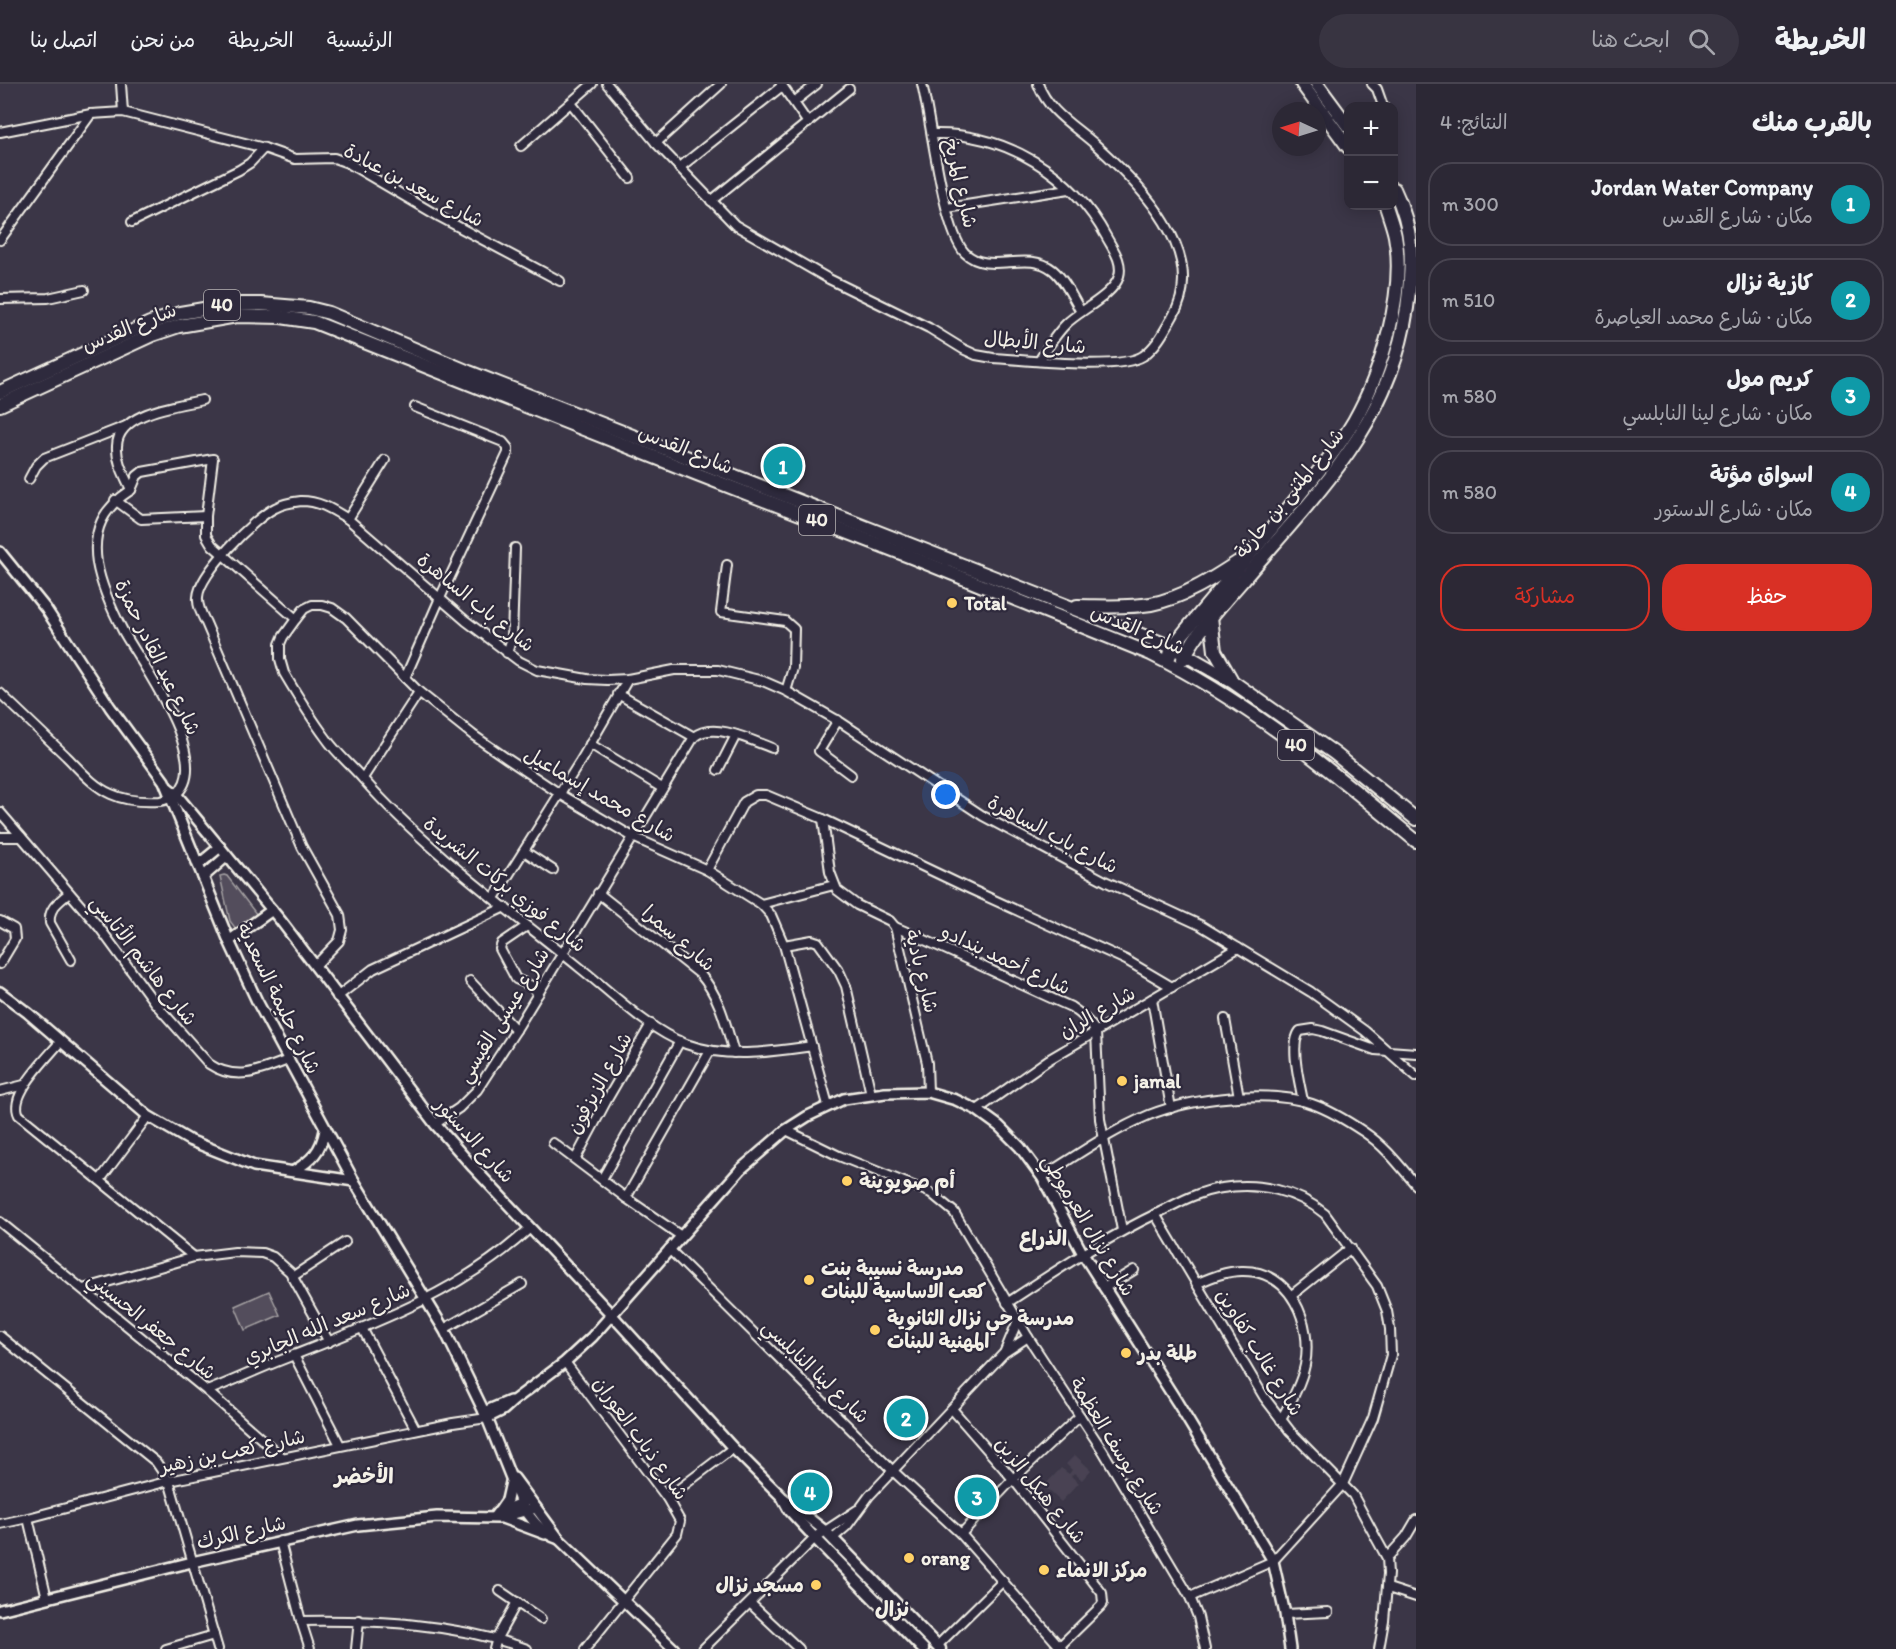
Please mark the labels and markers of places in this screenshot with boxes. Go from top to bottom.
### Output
pin: 1 [764,444,802,488]
place label: Total [963,591,1007,615]
marker: Total [945,596,959,610]
place label: jamal [1133,1069,1181,1094]
marker: jamal [1115,1074,1129,1088]
place label: أم صويوينة [859,1169,955,1196]
marker: أم صويوينة [840,1174,854,1188]
place label: مدرسة نسيبة بنت كعب الاساسية للبنات [821,1256,986,1304]
marker: مدرسة نسيبة بنت كعب الاساسية للبنات [802,1273,816,1287]
place label: مدرسة حي نزال الثانوية المهنية للبنات [887,1306,1074,1354]
marker: مدرسة حي نزال الثانوية المهنية للبنات [868,1323,882,1337]
place label: طلة بدر [1136,1341,1197,1366]
marker: طلة بدر [1119,1346,1133,1360]
pin: 2 [886,1396,926,1440]
pin: 4 [790,1470,830,1514]
pin: 3 [958,1474,996,1520]
place label: orang [921,1546,971,1571]
marker: orang [902,1551,916,1565]
place label: مركز الانماء [1056,1558,1147,1582]
marker: مركز الانماء [1037,1563,1051,1577]
place label: مسجد نزال [716,1573,804,1597]
marker: مسجد نزال [809,1578,823,1592]

